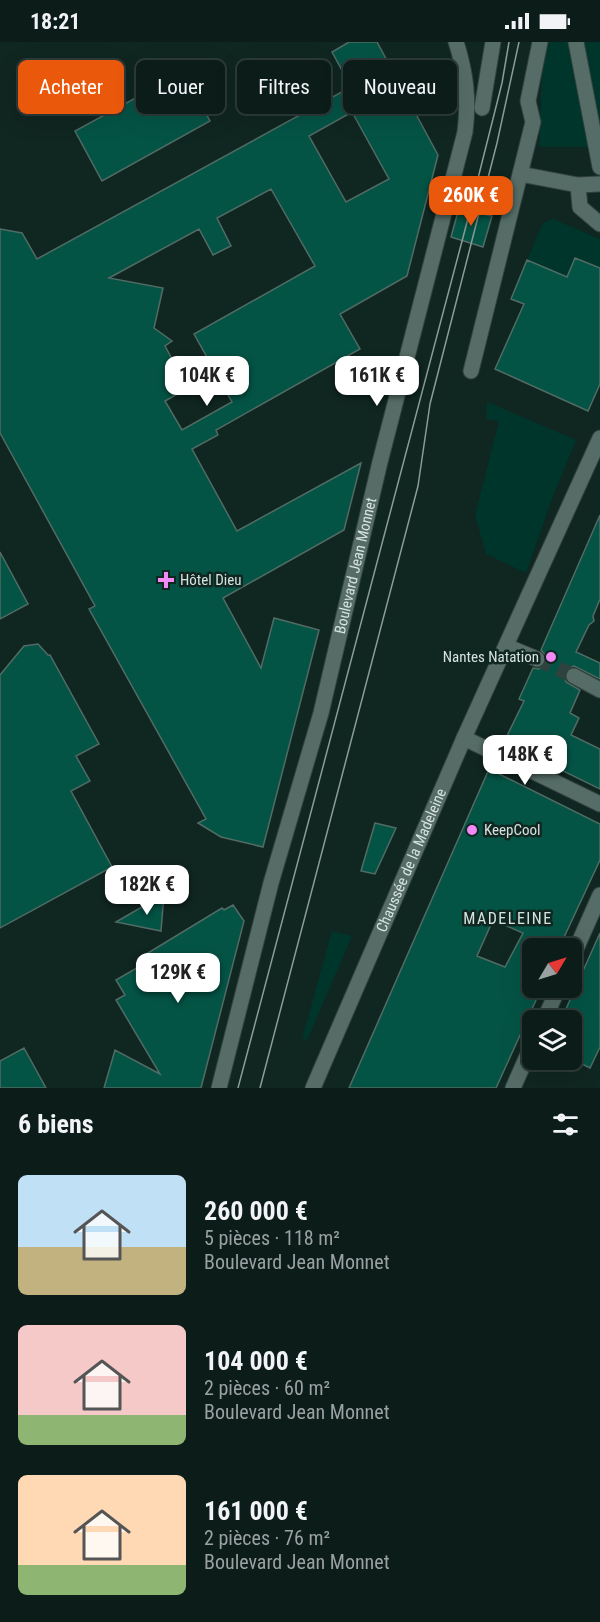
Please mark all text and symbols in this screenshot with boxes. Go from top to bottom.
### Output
text: 18:21 [30,9,81,34]
chip: Acheter [18,60,124,114]
chip: Louer [136,60,225,114]
chip: Filtres [237,60,331,114]
chip: Nouveau [343,60,457,114]
pin: 260K € [422,176,520,227]
text: 260K € [443,183,499,207]
pin: 104K € [158,356,256,407]
pin: 161K € [328,356,426,407]
text: 104K € [179,363,235,387]
text: 161K € [349,363,405,387]
street label: Boulevard Jean Monnet [331,496,380,636]
marker: Hôtel Dieu [157,571,175,589]
place label: Hôtel Dieu [180,571,241,589]
place label: Nantes Natation [443,648,539,666]
marker: Nantes Natation [544,650,558,664]
pin: 148K € [476,735,574,786]
text: 148K € [497,742,553,766]
street label: Chaussée de la Madeleine [372,786,450,935]
place label: KeepCool [484,821,540,839]
marker: KeepCool [465,823,479,837]
pin: 182K € [98,865,196,916]
text: 182K € [119,872,175,896]
district label: MADELEINE [463,909,553,928]
north arrow [522,938,582,998]
map controls [522,938,582,1070]
pin: 129K € [129,953,227,1004]
text: 129K € [150,960,206,984]
button: layers [522,1010,582,1070]
icon: filters [549,1108,582,1141]
text: 6 biens [18,1109,94,1139]
text: 260 000 € [204,1196,308,1226]
icon: home [66,1199,138,1271]
text: 5 pièces · 118 m² [204,1226,340,1250]
text: Boulevard Jean Monnet [204,1250,390,1274]
text: 104 000 € [204,1346,308,1376]
icon: home [66,1349,138,1421]
text: 2 pièces · 60 m² [204,1376,330,1400]
text: Boulevard Jean Monnet [204,1400,390,1424]
text: 161 000 € [204,1496,308,1526]
icon: home [66,1499,138,1571]
text: 2 pièces · 76 m² [204,1526,330,1550]
text: Boulevard Jean Monnet [204,1550,390,1574]

